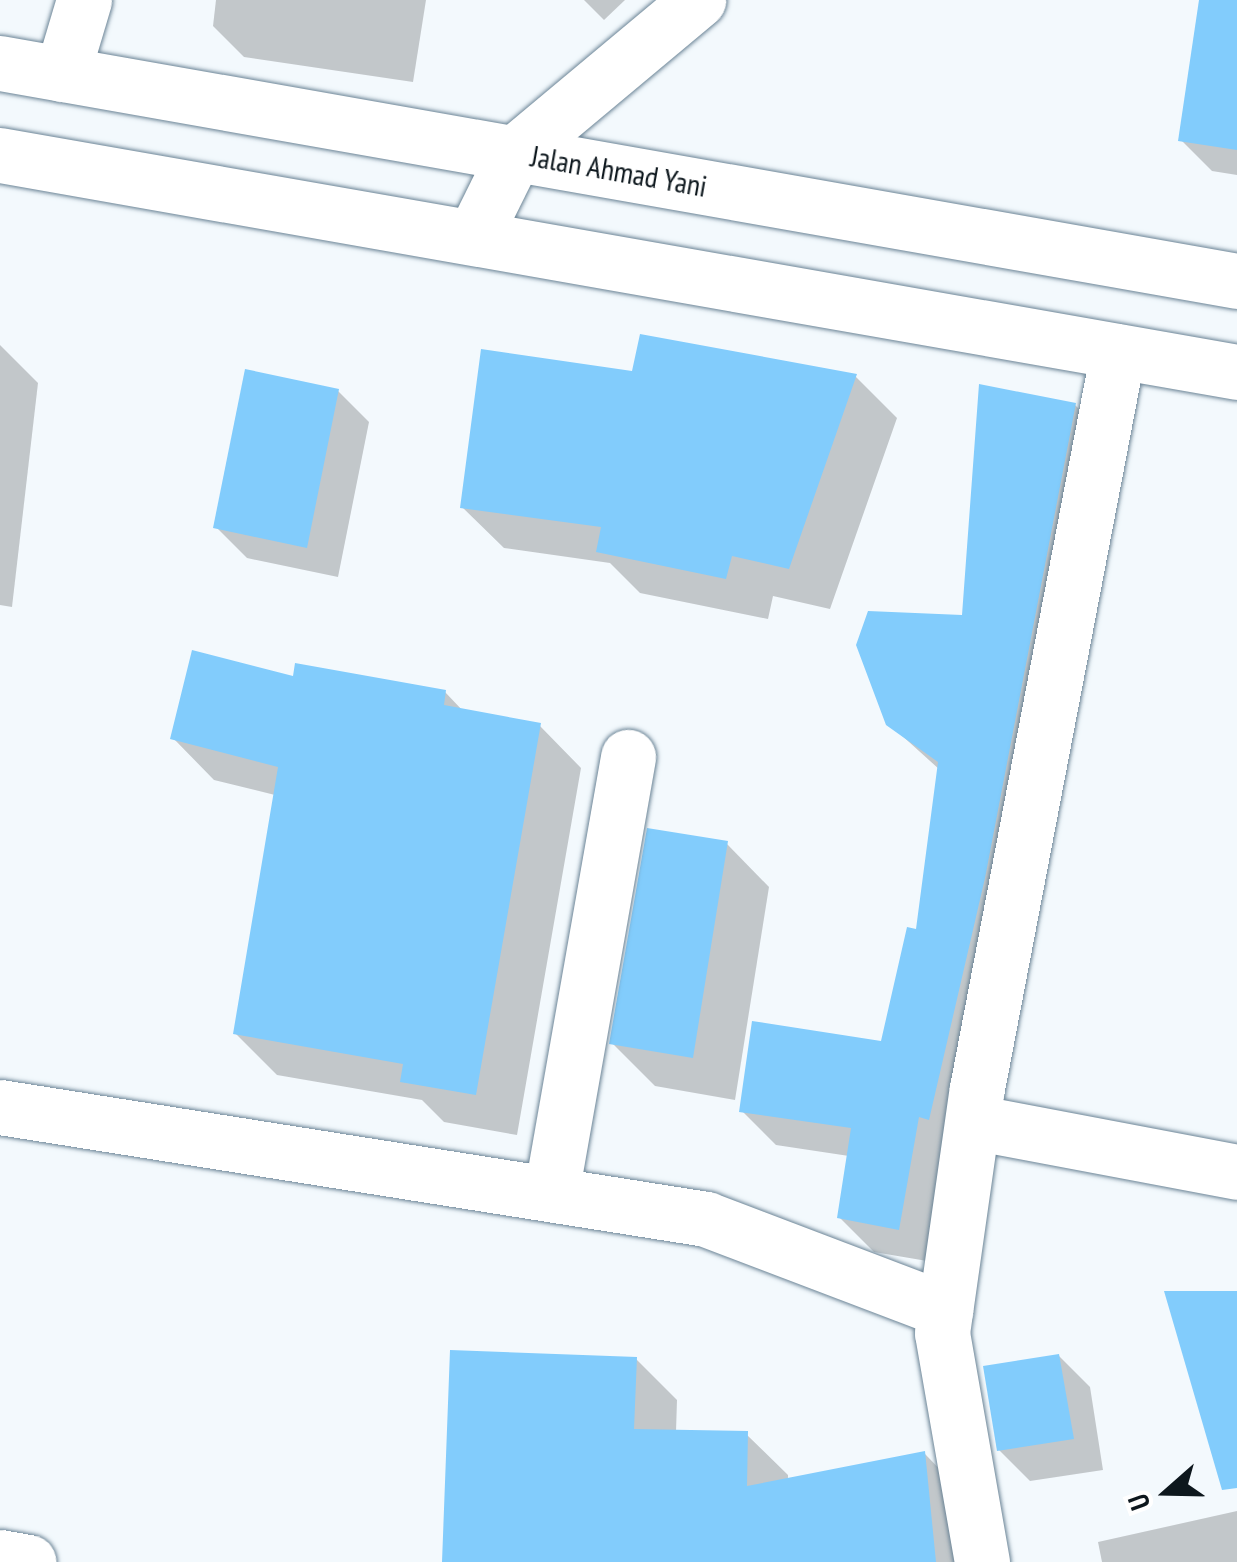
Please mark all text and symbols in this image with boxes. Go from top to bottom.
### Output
street label: Jalan Ahmad Yani [527,138,711,204]
north arrow [1117,1442,1217,1542]
text: U [1118,1489,1158,1516]

